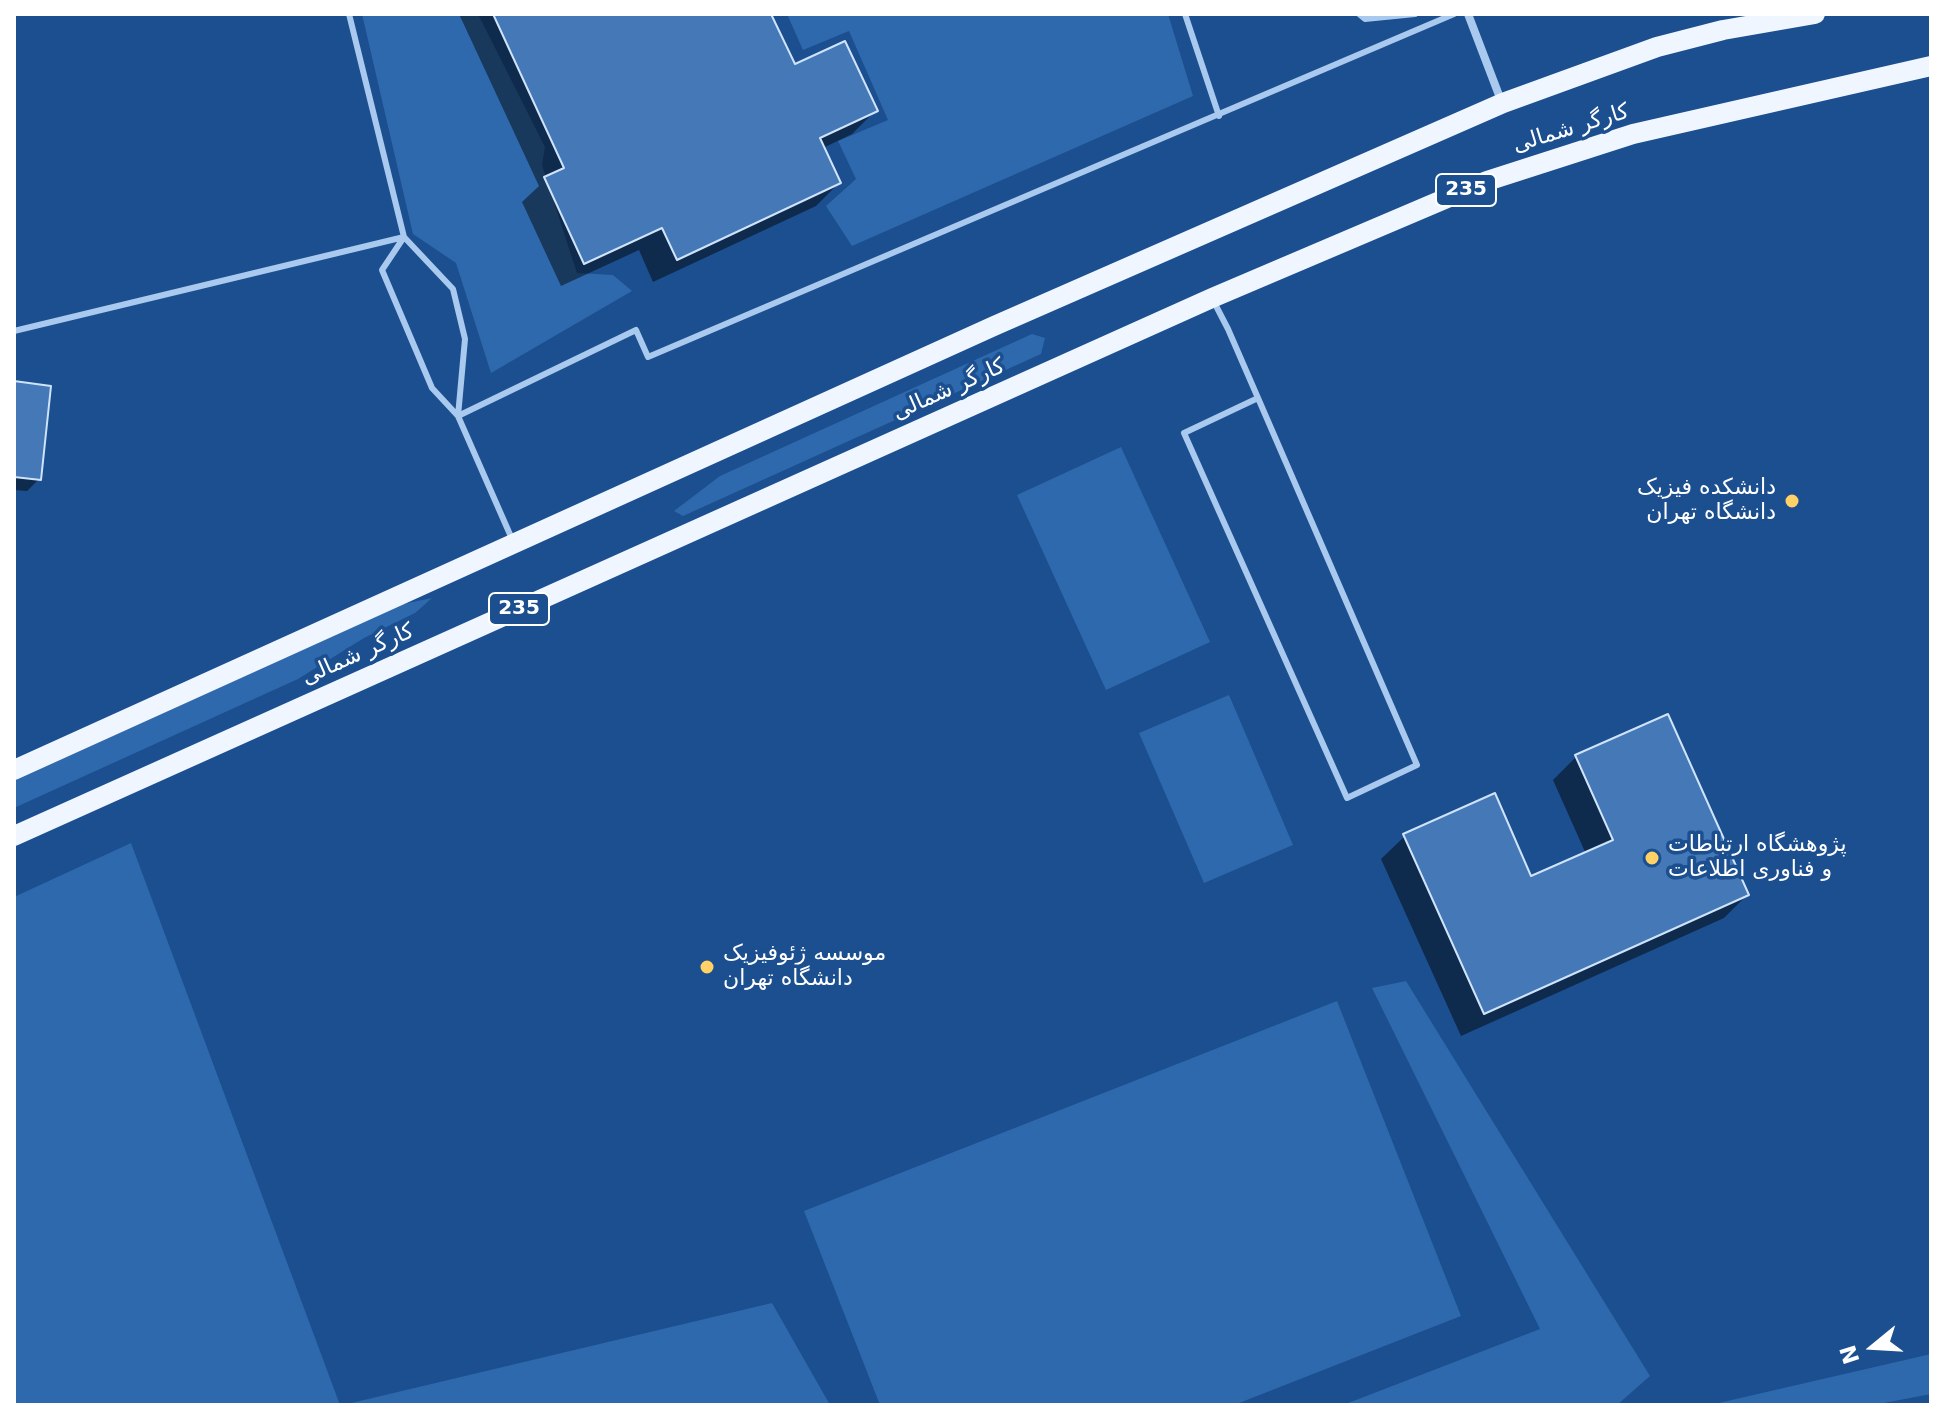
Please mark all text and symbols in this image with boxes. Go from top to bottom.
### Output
street label: کارگر شمالی [1510,99,1632,159]
road number: 235 [1436,174,1496,206]
street label: کارگر شمالی [889,353,1009,427]
place label: دانشکده فیزیک دانشگاه تهران [1637,475,1776,526]
marker: دانشکده فیزیک دانشگاه تهران [1783,492,1801,510]
road number: 235 [489,593,549,625]
street label: کارگر شمالی [298,618,418,692]
place label: پژوهشگاه ارتباطات و فناوری اطلاعات [1668,832,1847,884]
marker: پژوهشگاه ارتباطات و فناوری اطلاعات [1643,849,1661,867]
place label: موسسه ژئوفیزیک دانشگاه تهران [723,941,886,992]
marker: موسسه ژئوفیزیک دانشگاه تهران [698,958,716,976]
north arrow [1833,1307,1913,1387]
text: N [1835,1342,1864,1367]

